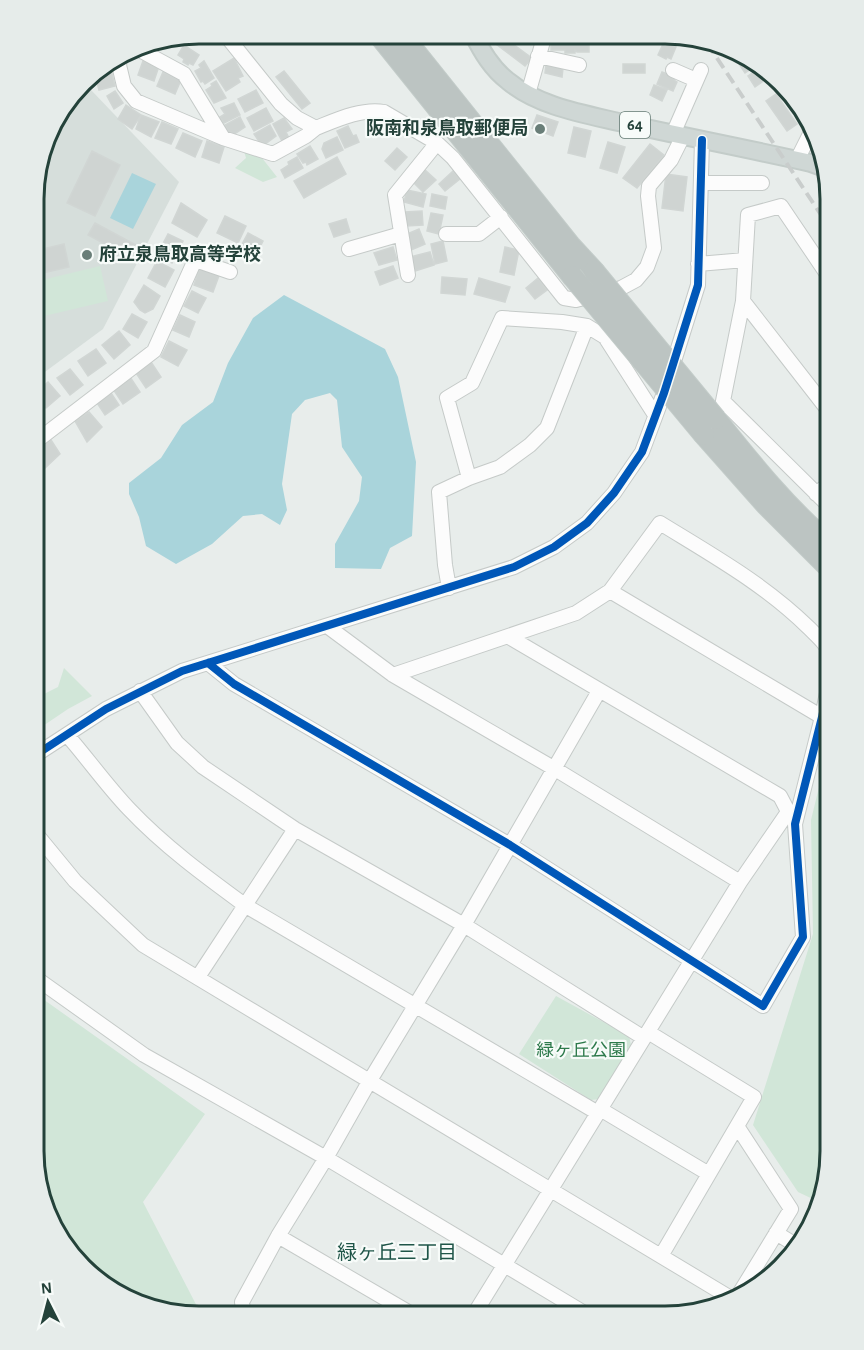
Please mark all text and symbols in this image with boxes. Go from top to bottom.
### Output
road number: 64 [620,112,650,138]
place label: 阪南和泉鳥取郵便局 [366,118,528,138]
marker: 阪南和泉鳥取郵便局 [533,122,547,136]
place label: 府立泉鳥取高等学校 [99,244,261,264]
marker: 府立泉鳥取高等学校 [80,248,94,262]
park label: 緑ヶ丘公園 [536,1041,626,1060]
district label: 緑ヶ丘三丁目 [337,1242,457,1263]
north arrow [18,1272,78,1332]
text: N [40,1280,53,1297]

